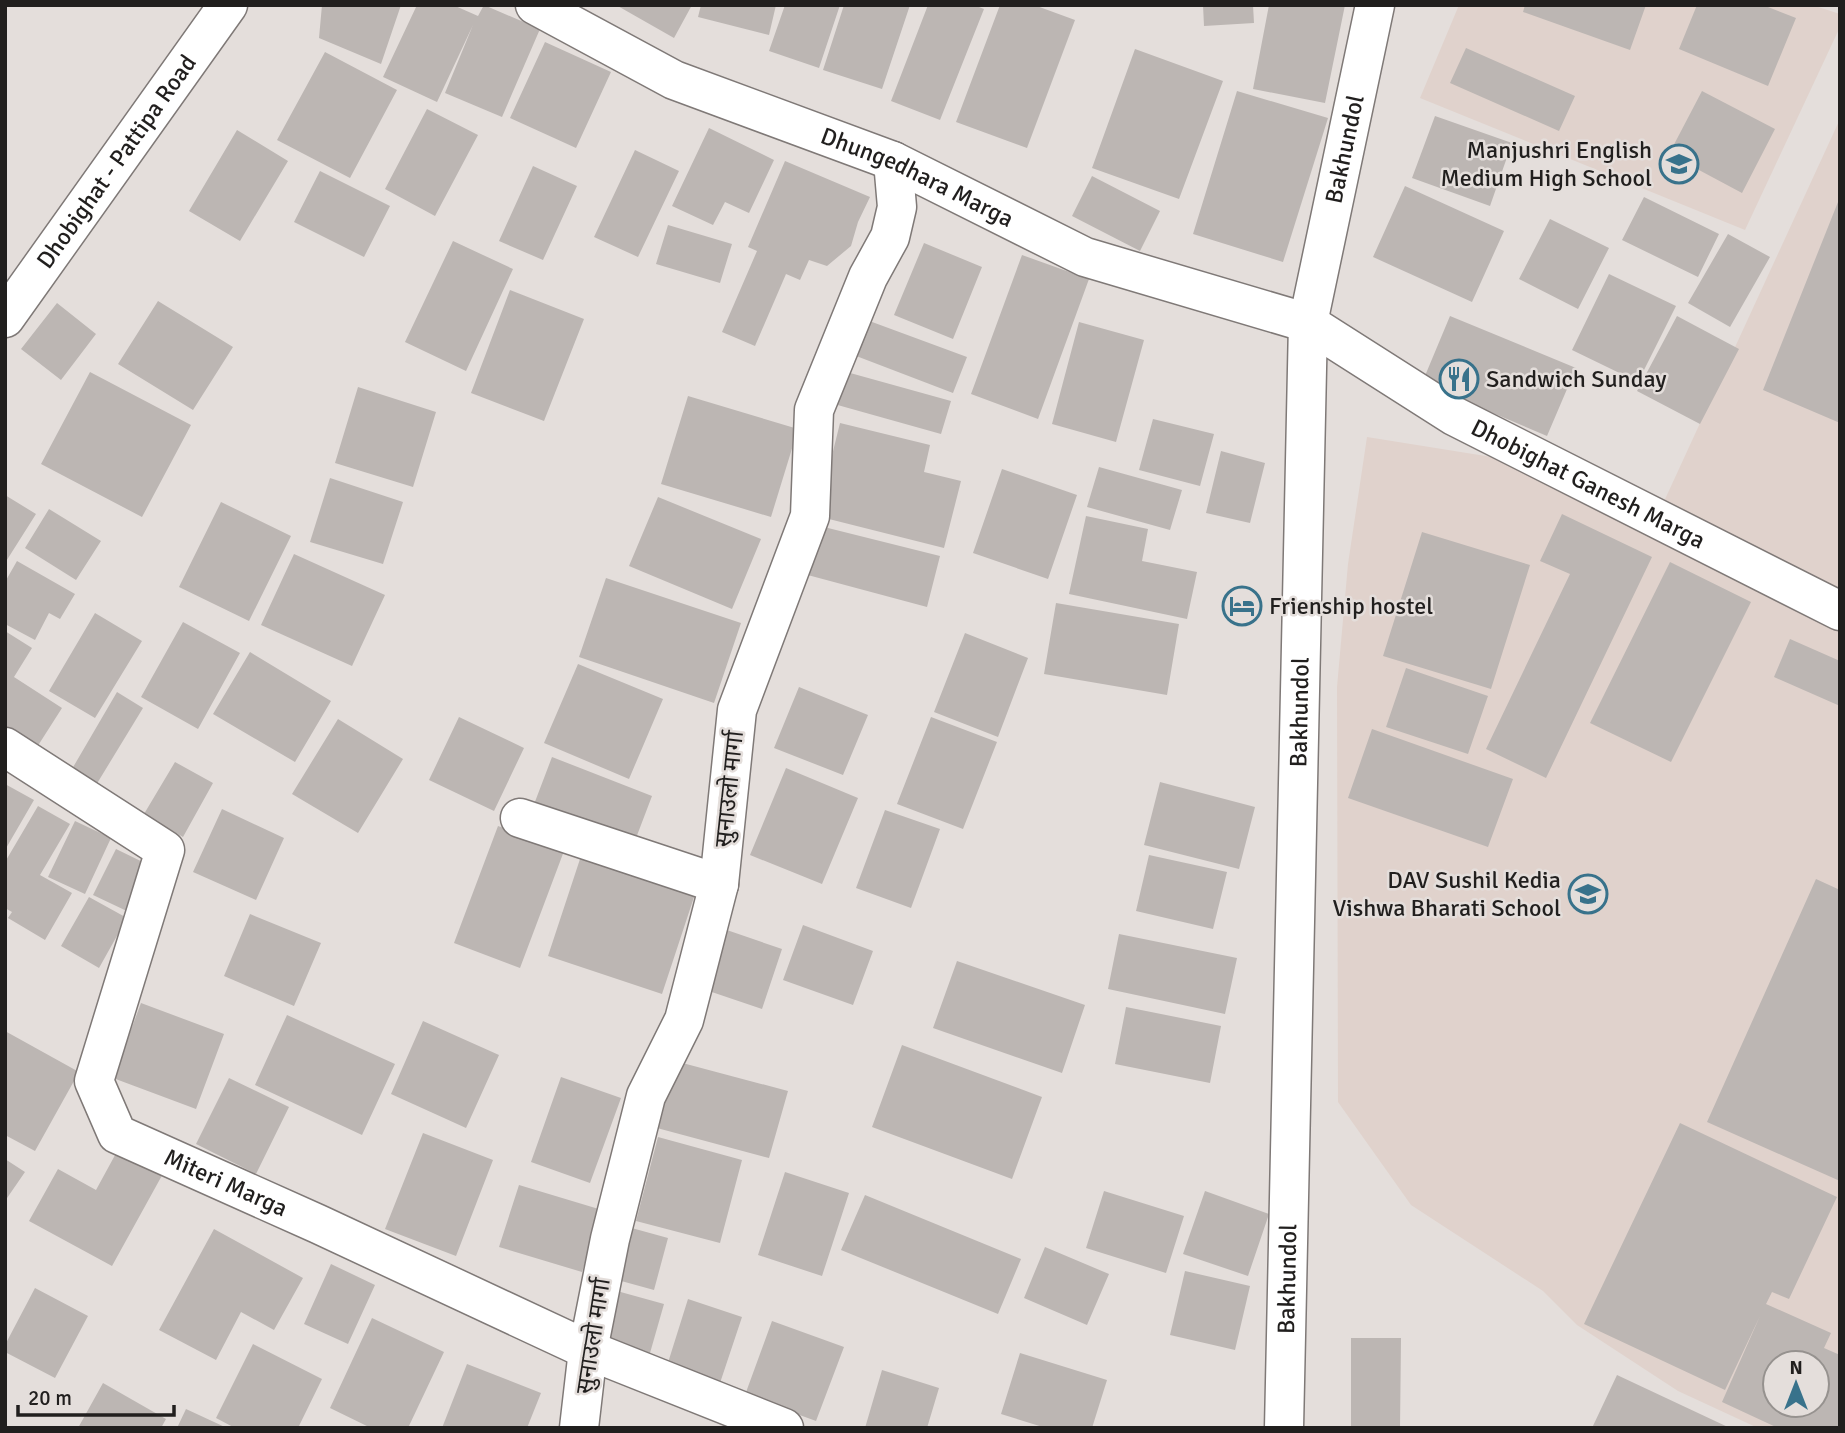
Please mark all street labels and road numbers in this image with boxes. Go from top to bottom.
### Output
street label: Dhobighat - Pattipa Road [30,49,203,274]
street label: Bakhundol [1319,92,1371,206]
street label: Dhungedhara Marga [817,121,1019,234]
street label: Dhobighat Ganesh Marga [1466,412,1710,555]
street label: Bakhundol [1283,657,1316,768]
street label: सुनाउलो मार्गा [708,728,750,849]
street label: Miteri Marga [159,1142,292,1223]
street label: Bakhundol [1271,1224,1303,1335]
street label: सुनाउलो मार्गा [569,1275,617,1396]

